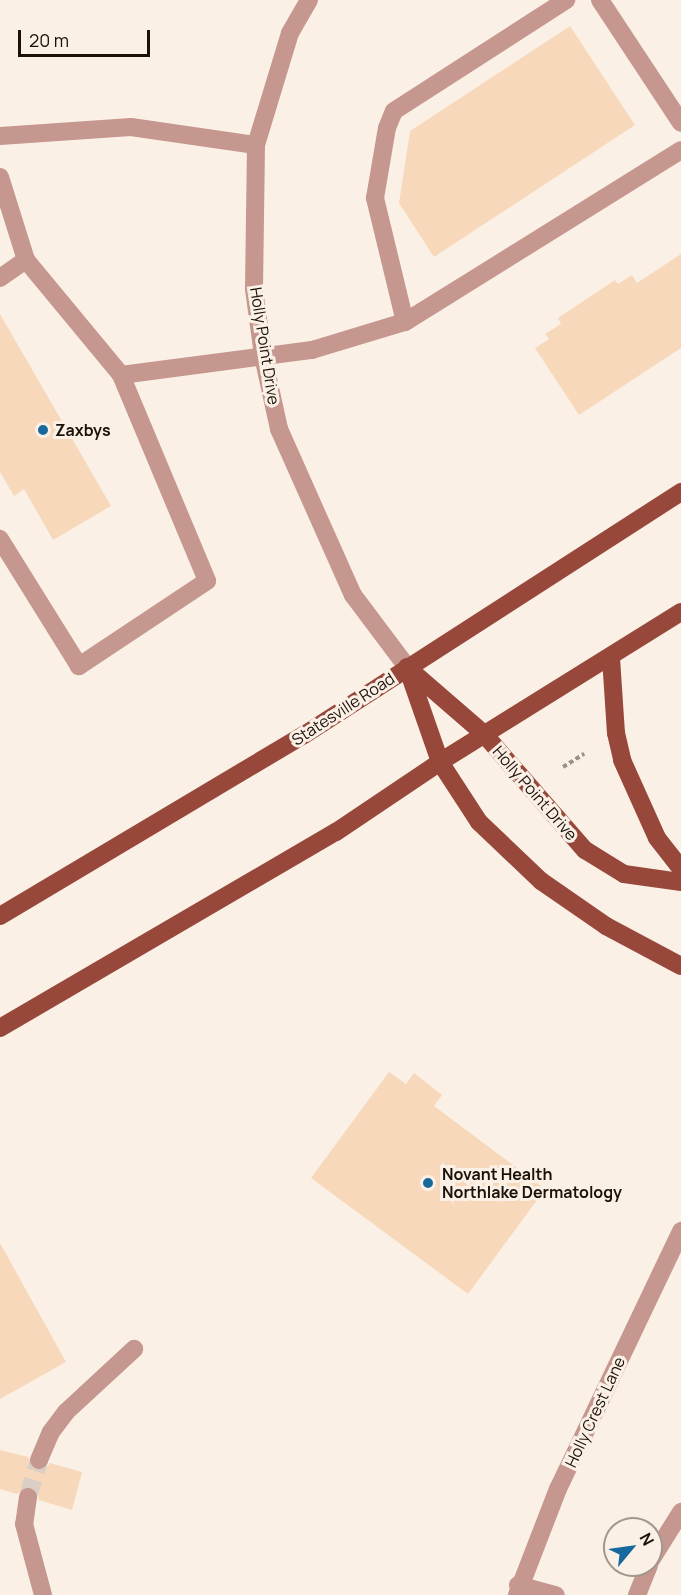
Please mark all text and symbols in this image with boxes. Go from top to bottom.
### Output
scale bar [21,18,153,56]
text: 20 m [29,28,69,52]
street label: Holly Point Drive [246,286,284,406]
place label: Zaxbys [55,420,111,440]
marker: Zaxbys [36,423,50,437]
street label: Statesville Road [288,669,398,749]
street label: Holly Point Drive [489,742,581,844]
place label: Novant Health Northlake Dermatology [442,1164,622,1202]
marker: Novant Health Northlake Dermatology [419,1174,437,1192]
street label: Holly Crest Lane [561,1354,629,1470]
north arrow [603,1517,663,1577]
text: N [635,1529,659,1550]

